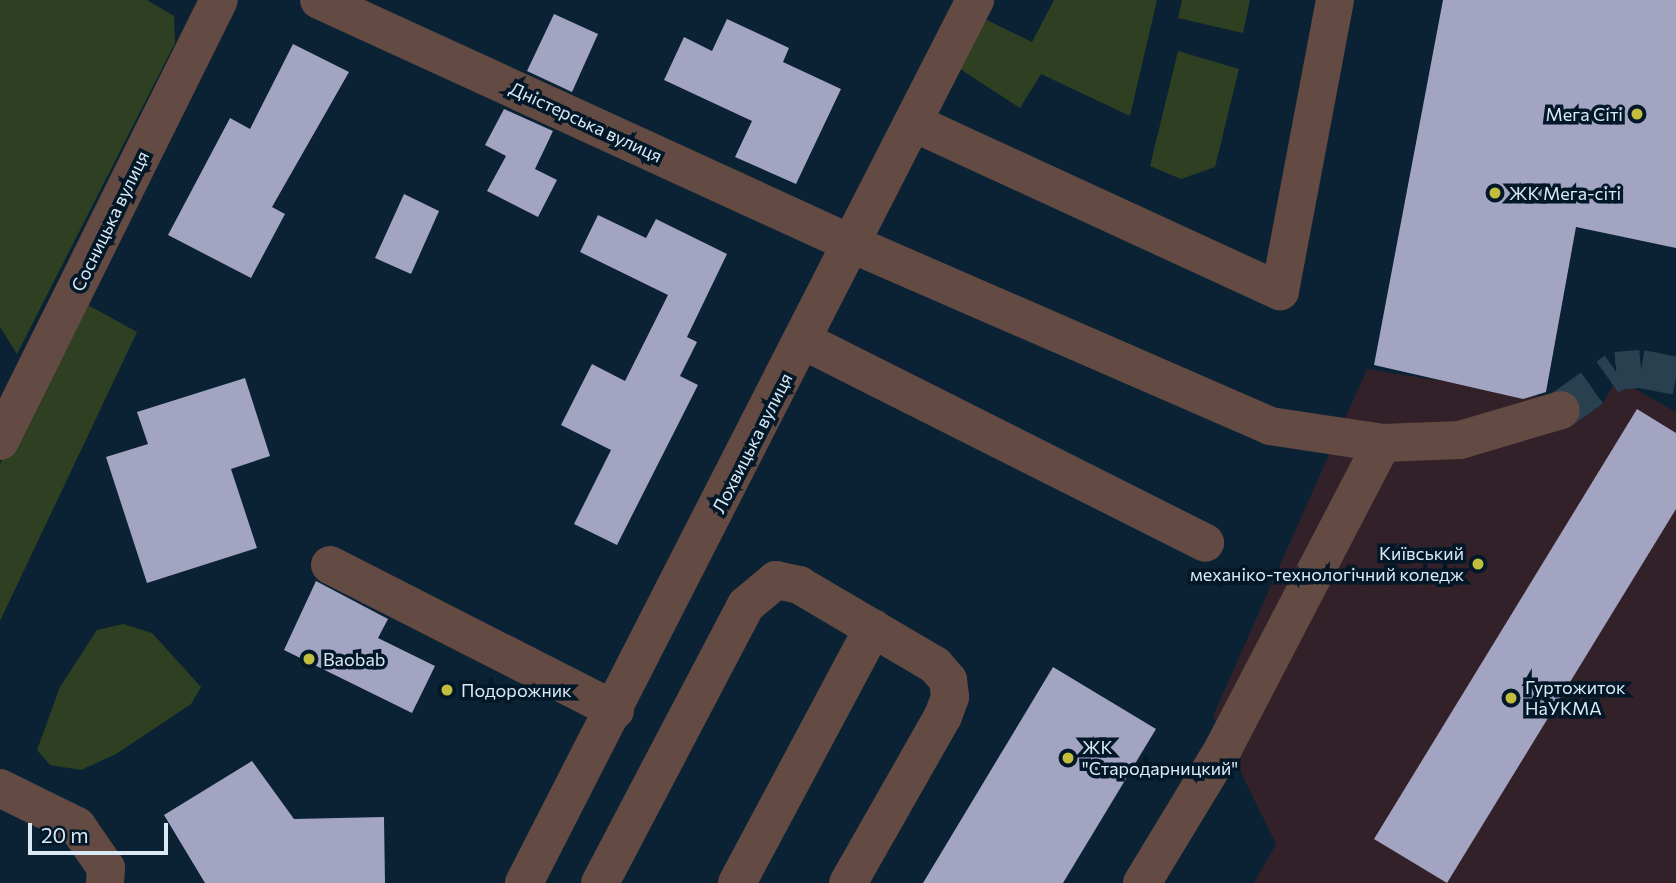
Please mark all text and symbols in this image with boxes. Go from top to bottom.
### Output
street label: Дністерська вулиця [506,77,666,167]
place label: Мега Сіті [1546,103,1623,125]
marker: Мега Сіті [1629,106,1645,122]
street label: Сосницька вулиця [67,147,153,295]
place label: ЖК Мега-сіті [1509,182,1621,204]
marker: ЖК Мега-сіті [1487,185,1503,201]
street label: Лохвицька вулиця [707,369,797,517]
place label: Київський механіко-технологічний коледж [1190,543,1464,586]
marker: Київський механіко-технологічний коледж [1470,556,1486,572]
place label: Baobab [323,648,385,670]
marker: Baobab [301,651,317,667]
place label: Гуртожиток НаУКМА [1525,677,1626,720]
place label: Подорожник [461,679,572,701]
marker: Подорожник [439,682,455,698]
marker: Гуртожиток НаУКМА [1503,690,1519,706]
place label: ЖК "Стародарницкий" [1082,737,1238,780]
marker: ЖК "Стародарницкий" [1060,750,1076,766]
scale bar [32,810,172,854]
text: 20 m [41,822,89,847]

